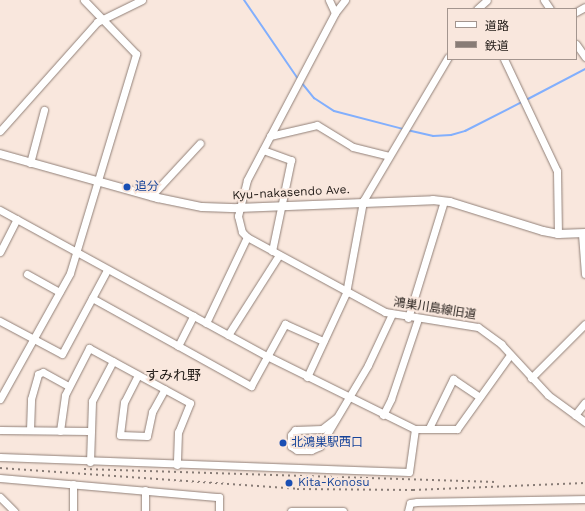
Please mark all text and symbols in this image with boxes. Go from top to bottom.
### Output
legend [447,8,577,60]
text: 道路 [485,19,509,33]
text: 鉄道 [485,39,509,53]
place label: 追分 [135,180,159,194]
marker: 追分 [122,182,132,192]
street label: Kyu-nakasendo Ave. [232,183,350,203]
street label: 鴻巣川島線旧道 [392,295,478,323]
district label: すみれ野 [145,367,201,383]
place label: 北鴻巣駅西口 [291,436,363,450]
marker: 北鴻巣駅西口 [278,438,288,448]
place label: Kita-Konosu [298,476,370,490]
marker: Kita-Konosu [283,477,295,489]

